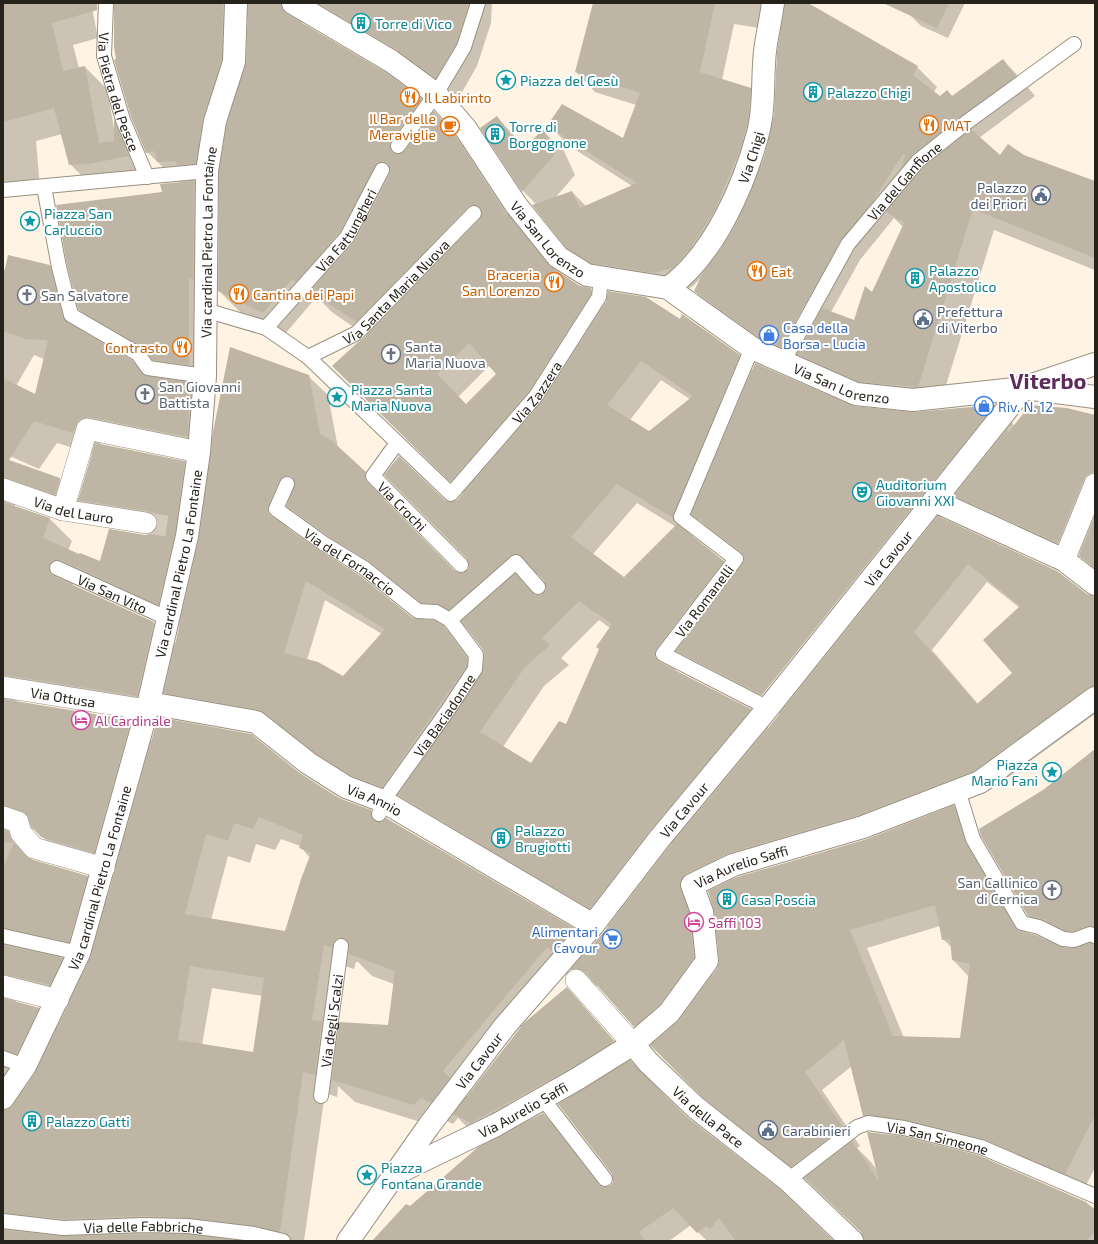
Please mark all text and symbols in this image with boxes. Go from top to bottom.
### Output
building icon: Torre di Vico [350,12,372,34]
place label: Torre di Vico [375,15,452,32]
street label: Via Pietra del Pesce [96,32,144,154]
place icon: Piazza del Gesù [495,69,517,91]
place label: Piazza del Gesù [520,72,618,89]
building icon: Palazzo Chigi [802,81,824,103]
place label: Palazzo Chigi [827,84,911,101]
restaurant icon: Il Labirinto [399,86,421,108]
place label: Il Labirinto [424,89,491,106]
place label: Il Bar delle Meraviglie [369,110,436,143]
restaurant icon: MAT [918,114,940,136]
cafe icon: Il Bar delle Meraviglie [439,115,461,137]
place label: MAT [943,117,971,134]
place label: Torre di Borgognone [509,118,586,151]
building icon: Torre di Borgognone [484,123,506,145]
street label: Via Chigi [734,129,767,186]
street label: Via del Ganfione [863,137,945,224]
street label: Via cardinal Pietro La Fontaine [197,145,219,338]
place label: Palazzo dei Priori [970,179,1027,212]
public building icon: Palazzo dei Priori [1030,184,1052,206]
street label: Via Fattungheri [312,185,379,275]
street label: Via San Lorenzo [507,197,589,281]
place label: Piazza San Carluccio [44,205,112,238]
place icon: Piazza San Carluccio [19,210,41,232]
street label: Via Santa Maria Nuova [340,235,453,347]
restaurant icon: Eat [746,260,768,282]
place label: Palazzo Apostolico [929,262,997,295]
place label: Eat [771,263,792,280]
place label: Braceria San Lorenzo [462,266,540,299]
building icon: Palazzo Apostolico [904,267,926,289]
restaurant icon: Braceria San Lorenzo [543,271,565,293]
restaurant icon: Cantina dei Papi [228,283,250,305]
church icon: San Salvatore [16,284,38,306]
place label: Cantina dei Papi [253,286,354,303]
place label: San Salvatore [41,287,128,304]
place label: Prefettura di Viterbo [937,303,1003,336]
public building icon: Prefettura di Viterbo [912,308,934,330]
place label: Casa della Borsa - Lucia [783,319,866,352]
shop icon: Casa della Borsa - Lucia [758,324,780,346]
restaurant icon: Contrasto [171,336,193,358]
place label: Santa Maria Nuova [405,338,486,371]
place label: Contrasto [105,339,168,356]
church icon: Santa Maria Nuova [380,343,402,365]
street label: Via Zazzera [508,357,565,427]
street label: Via San Lorenzo [791,359,891,406]
district label: Viterbo [1009,367,1087,393]
place label: San Giovanni Battista [159,378,241,411]
place label: Piazza Santa Maria Nuova [351,381,432,414]
church icon: San Giovanni Battista [134,383,156,405]
place icon: Piazza Santa Maria Nuova [326,386,348,408]
shop icon: Riv. N. 12 [973,395,995,417]
place label: Riv. N. 12 [998,398,1053,415]
street label: Via cardinal Pietro La Fontaine [151,468,205,660]
place label: Auditorium Giovanni XXI [876,476,955,509]
street label: Via Crochi [375,478,431,534]
theatre icon: Auditorium Giovanni XXI [851,481,873,503]
street label: Via del Lauro [32,492,115,526]
street label: Via del Fornaccio [301,524,399,598]
street label: Via Cavour [860,526,916,590]
street label: Via Romanelli [671,561,737,641]
street label: Via San Vito [75,570,150,616]
street label: Via Baciadonne [409,670,478,760]
street label: Via Ottusa [29,683,97,710]
hotel icon: Al Cardinale [70,709,92,731]
place label: Al Cardinale [95,712,171,729]
place label: Piazza Mario Fani [971,756,1038,789]
place icon: Piazza Mario Fani [1041,761,1063,783]
street label: Via Cavour [656,778,712,841]
street label: Via Annio [345,780,406,819]
street label: Via cardinal Pietro La Fontaine [64,783,134,973]
place label: Palazzo Brugiotti [515,822,571,855]
building icon: Palazzo Brugiotti [490,827,512,849]
street label: Via Aurelio Saffi [691,841,790,891]
place label: San Callinico di Cernica [957,874,1038,907]
church icon: San Callinico di Cernica [1041,879,1063,901]
building icon: Casa Poscia [716,888,738,910]
place label: Casa Poscia [741,891,816,908]
hotel icon: Saffi 103 [683,911,705,933]
place label: Saffi 103 [708,914,761,931]
place label: Alimentari Cavour [532,923,598,956]
supermarket icon: Alimentari Cavour [601,928,623,950]
street label: Via degli Scalzi [316,973,346,1068]
street label: Via Cavour [452,1028,506,1092]
street label: Via Aurelio Saffi [475,1078,570,1141]
street label: Via della Pace [669,1082,748,1151]
building icon: Palazzo Gatti [21,1110,43,1132]
place label: Palazzo Gatti [46,1113,130,1130]
street label: Via San Simeone [886,1117,992,1158]
public building icon: Carabinieri [757,1119,779,1141]
place label: Carabinieri [782,1122,851,1139]
place label: Piazza Fontana Grande [381,1159,482,1192]
place icon: Piazza Fontana Grande [356,1164,378,1186]
street label: Via delle Fabbriche [83,1216,204,1236]

